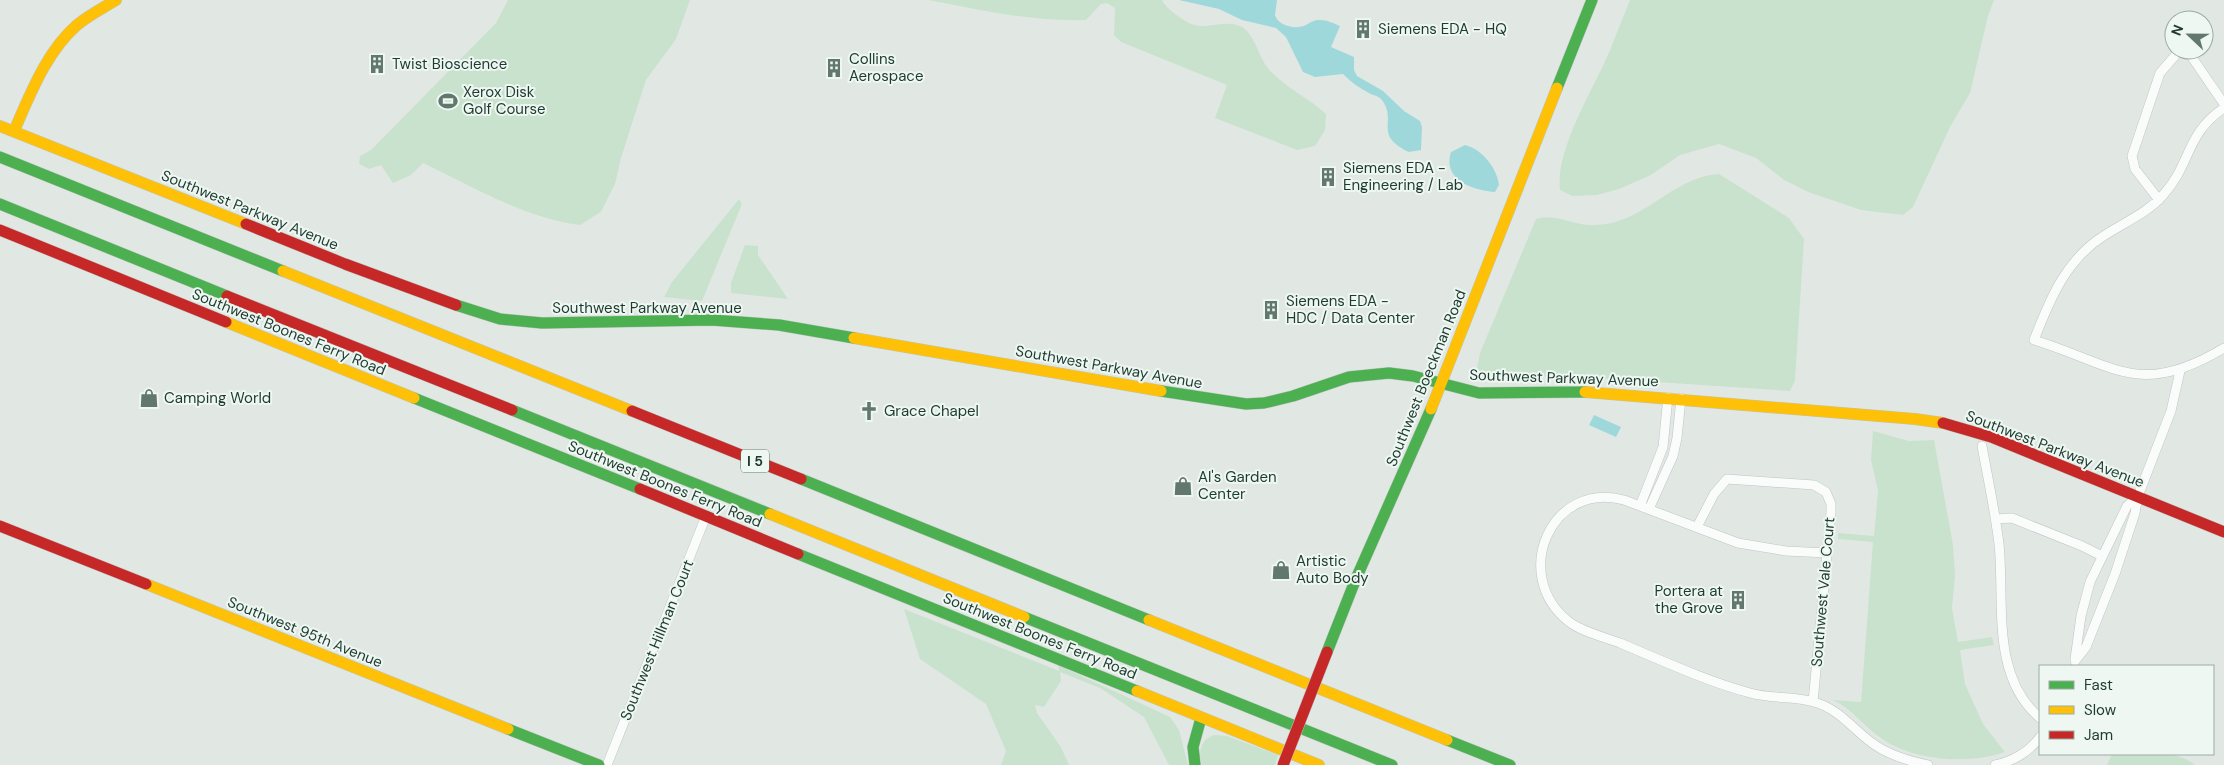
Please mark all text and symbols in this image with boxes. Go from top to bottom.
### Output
north arrow [2164,10,2214,60]
building icon: Siemens EDA - HQ [1352,18,1374,40]
place label: Siemens EDA - HQ [1378,19,1507,39]
text: N [2167,22,2187,38]
place label: Collins Aerospace [849,49,923,86]
building icon: Twist Bioscience [366,53,388,75]
place label: Twist Bioscience [392,54,507,74]
building icon: Collins Aerospace [823,57,845,79]
place label: Xerox Disk Golf Course [463,82,546,119]
sports icon: Xerox Disk Golf Course [437,90,459,112]
place label: Siemens EDA - Engineering / Lab [1343,158,1463,195]
street label: Southwest Parkway Avenue [158,165,342,255]
building icon: Siemens EDA - Engineering / Lab [1317,166,1339,188]
street label: Southwest Boones Ferry Road [189,284,389,380]
street label: Southwest Boeckman Road [1381,287,1471,469]
place label: Siemens EDA - HDC / Data Center [1286,291,1416,328]
street label: Southwest Parkway Avenue [552,298,742,318]
building icon: Siemens EDA - HDC / Data Center [1260,299,1282,321]
street label: Southwest Parkway Avenue [1014,341,1204,393]
street label: Southwest Parkway Avenue [1469,365,1659,391]
shop icon: Camping World [138,387,160,409]
place label: Camping World [164,388,271,408]
church icon: Grace Chapel [858,400,880,422]
place label: Grace Chapel [884,401,979,421]
street label: Southwest Parkway Avenue [1963,406,2147,492]
street label: Southwest Boones Ferry Road [565,436,765,532]
road number: I 5 [741,450,769,472]
place label: Al's Garden Center [1198,467,1277,504]
shop icon: Al's Garden Center [1172,475,1194,497]
street label: Southwest Vale Court [1806,516,1840,668]
place label: Artistic Auto Body [1296,551,1369,588]
street label: Southwest Hillman Court [616,557,698,723]
shop icon: Artistic Auto Body [1270,559,1292,581]
place label: Portera at the Grove [1655,581,1723,618]
street label: Southwest Boones Ferry Road [940,588,1140,684]
building icon: Portera at the Grove [1727,589,1749,611]
street label: Southwest 95th Avenue [225,592,385,672]
legend [2039,665,2214,755]
text: Fast [2084,675,2113,695]
text: Slow [2084,700,2117,720]
text: Jam [2084,725,2113,745]

